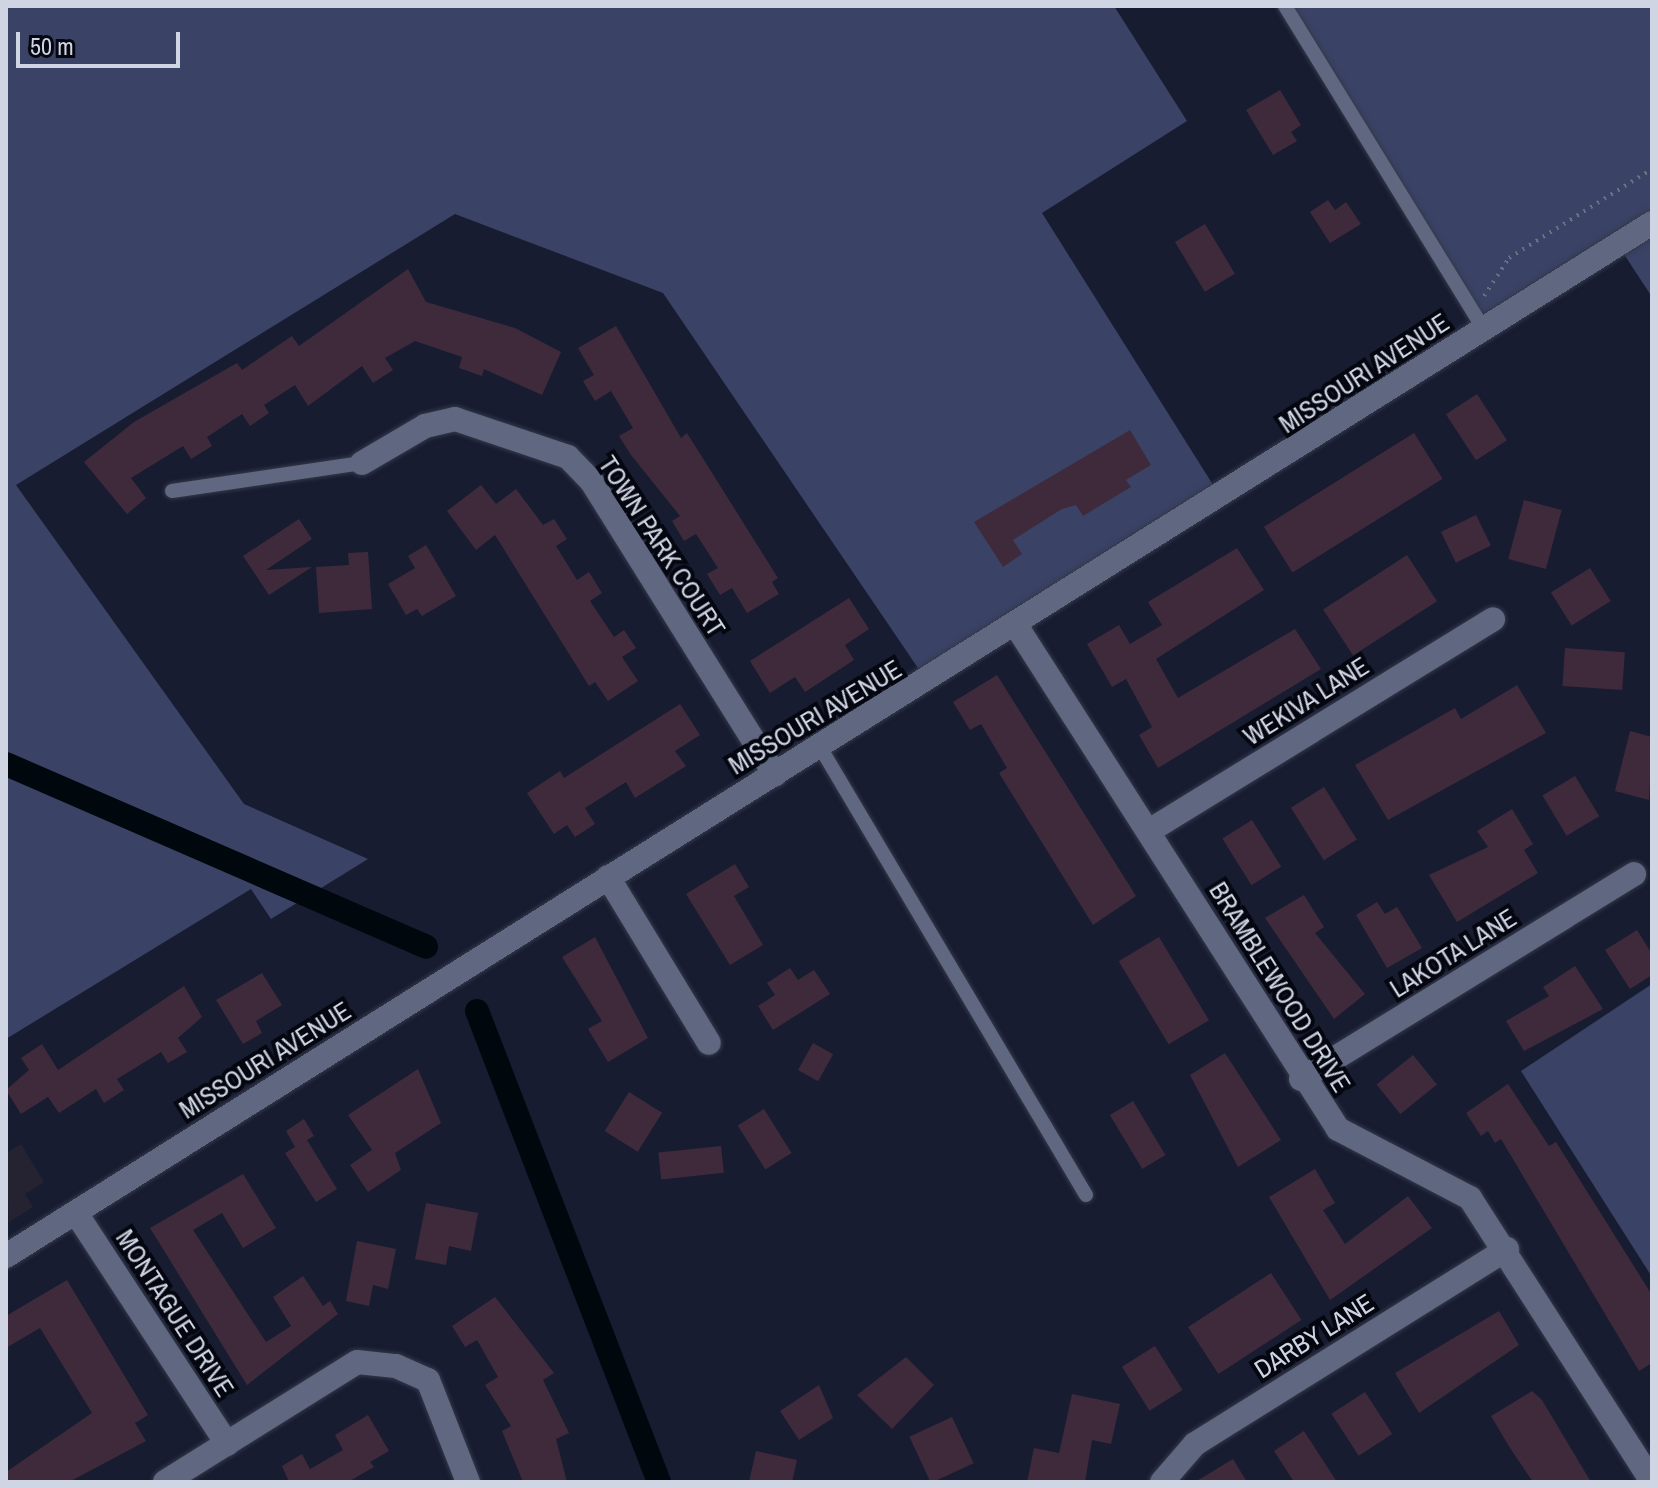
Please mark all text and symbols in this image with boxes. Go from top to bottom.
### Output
scale bar [20,16,184,66]
text: 50 m [30,30,74,62]
street label: MISSOURI AVENUE [1273,306,1455,440]
street label: TOWN PARK COURT [592,450,732,642]
street label: WEKIVA LANE [1237,650,1375,752]
street label: MISSOURI AVENUE [722,653,908,781]
street label: BRAMBLEWOOD DRIVE [1203,876,1357,1098]
street label: LAKOTA LANE [1384,902,1522,1004]
street label: MISSOURI AVENUE [173,994,357,1126]
street label: MONTAGUE DRIVE [109,1224,241,1402]
street label: DARBY LANE [1248,1287,1380,1385]

